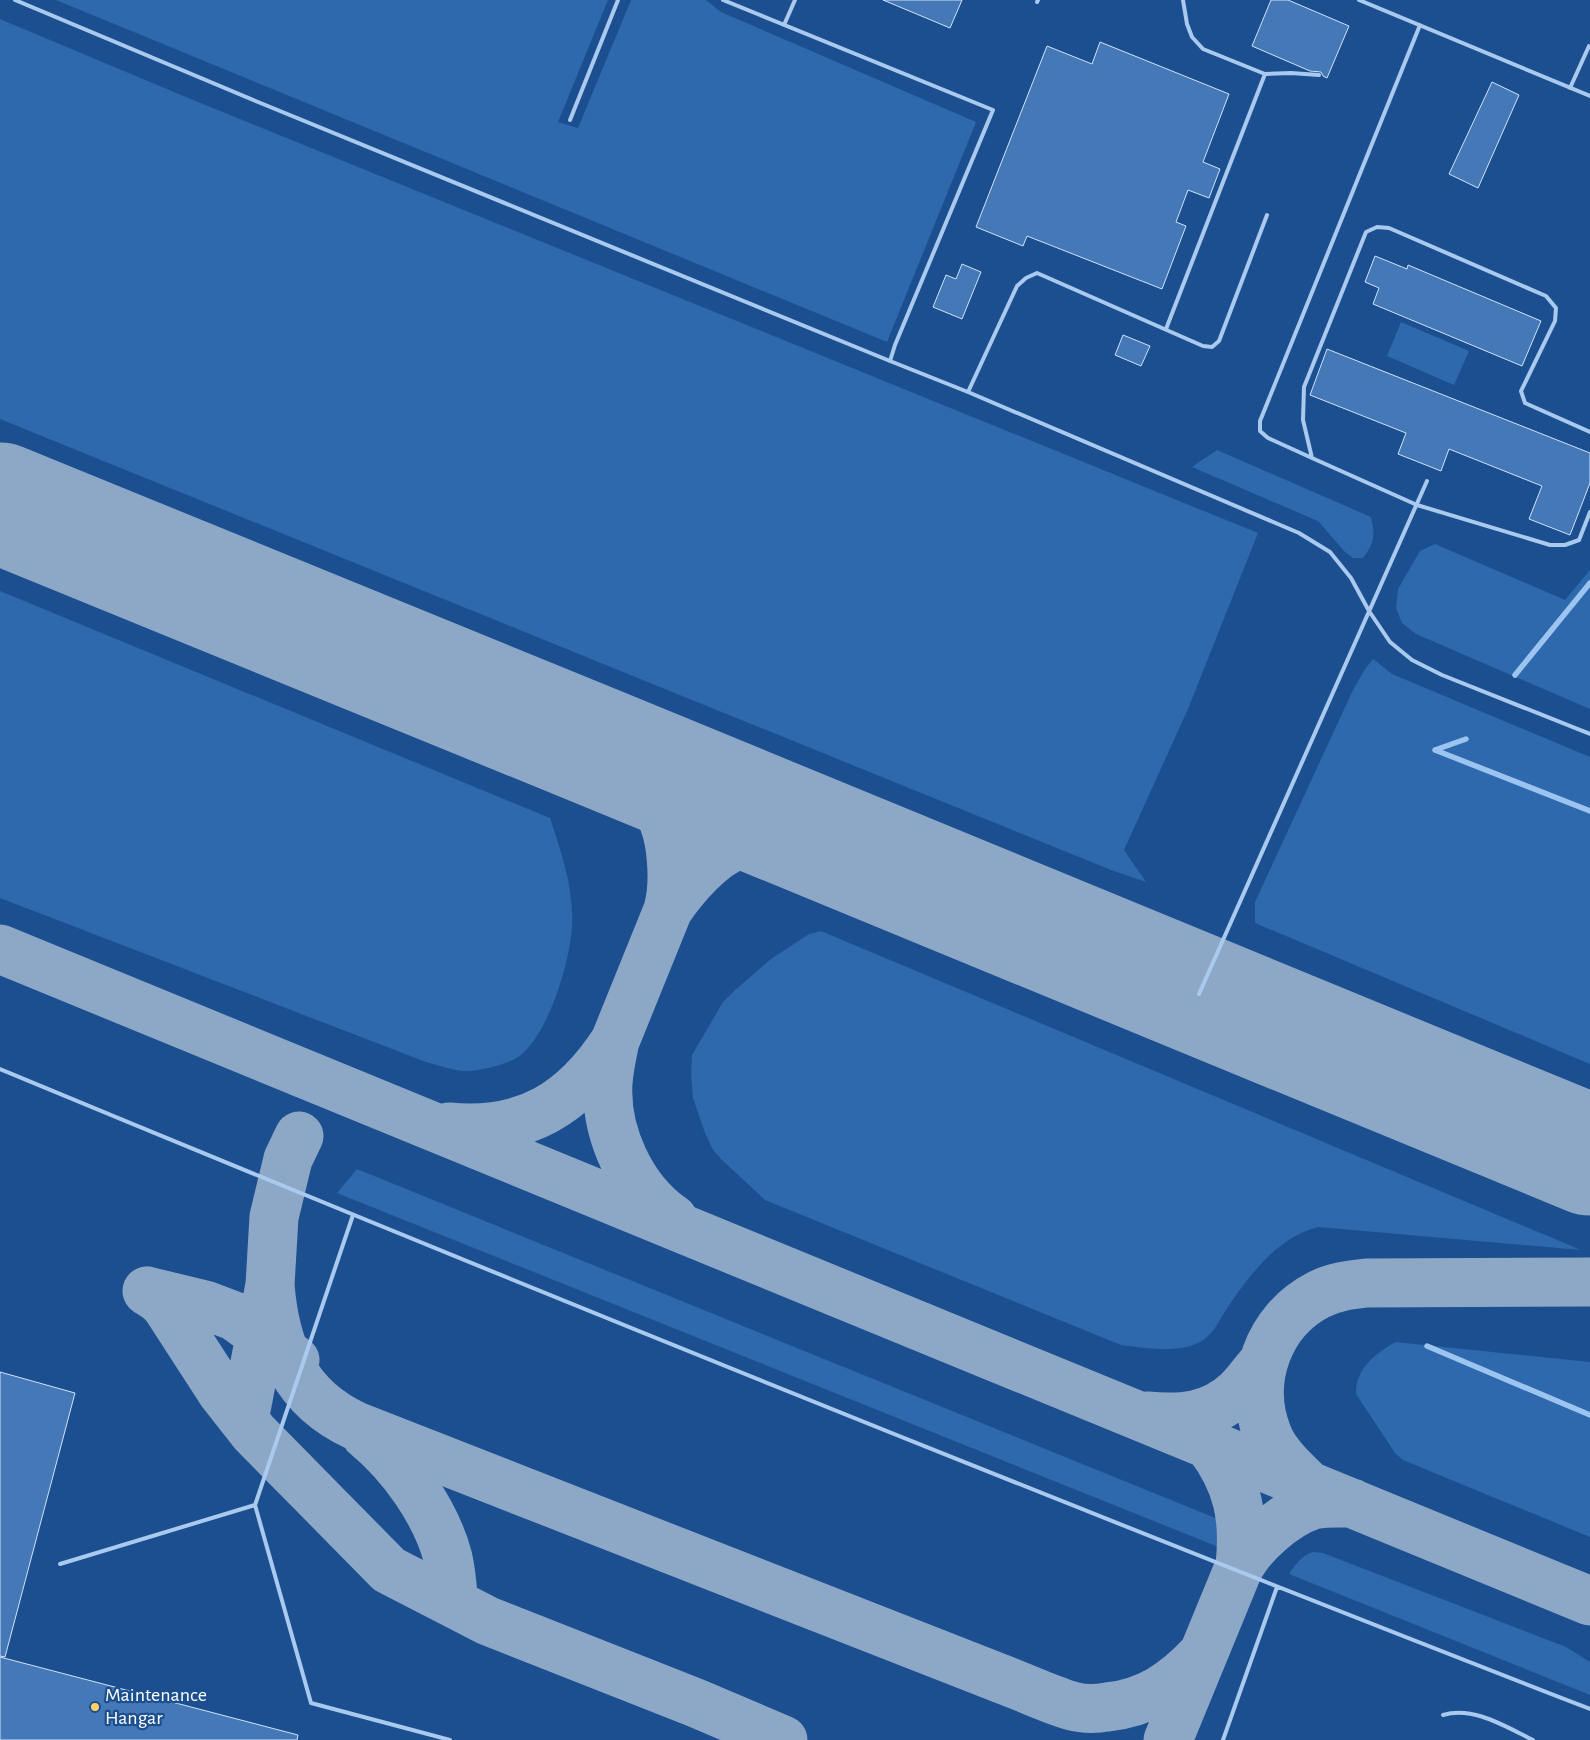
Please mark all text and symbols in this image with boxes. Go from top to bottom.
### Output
place label: Maintenance Hangar [105,1685,207,1728]
marker: Maintenance Hangar [89,1701,101,1713]

